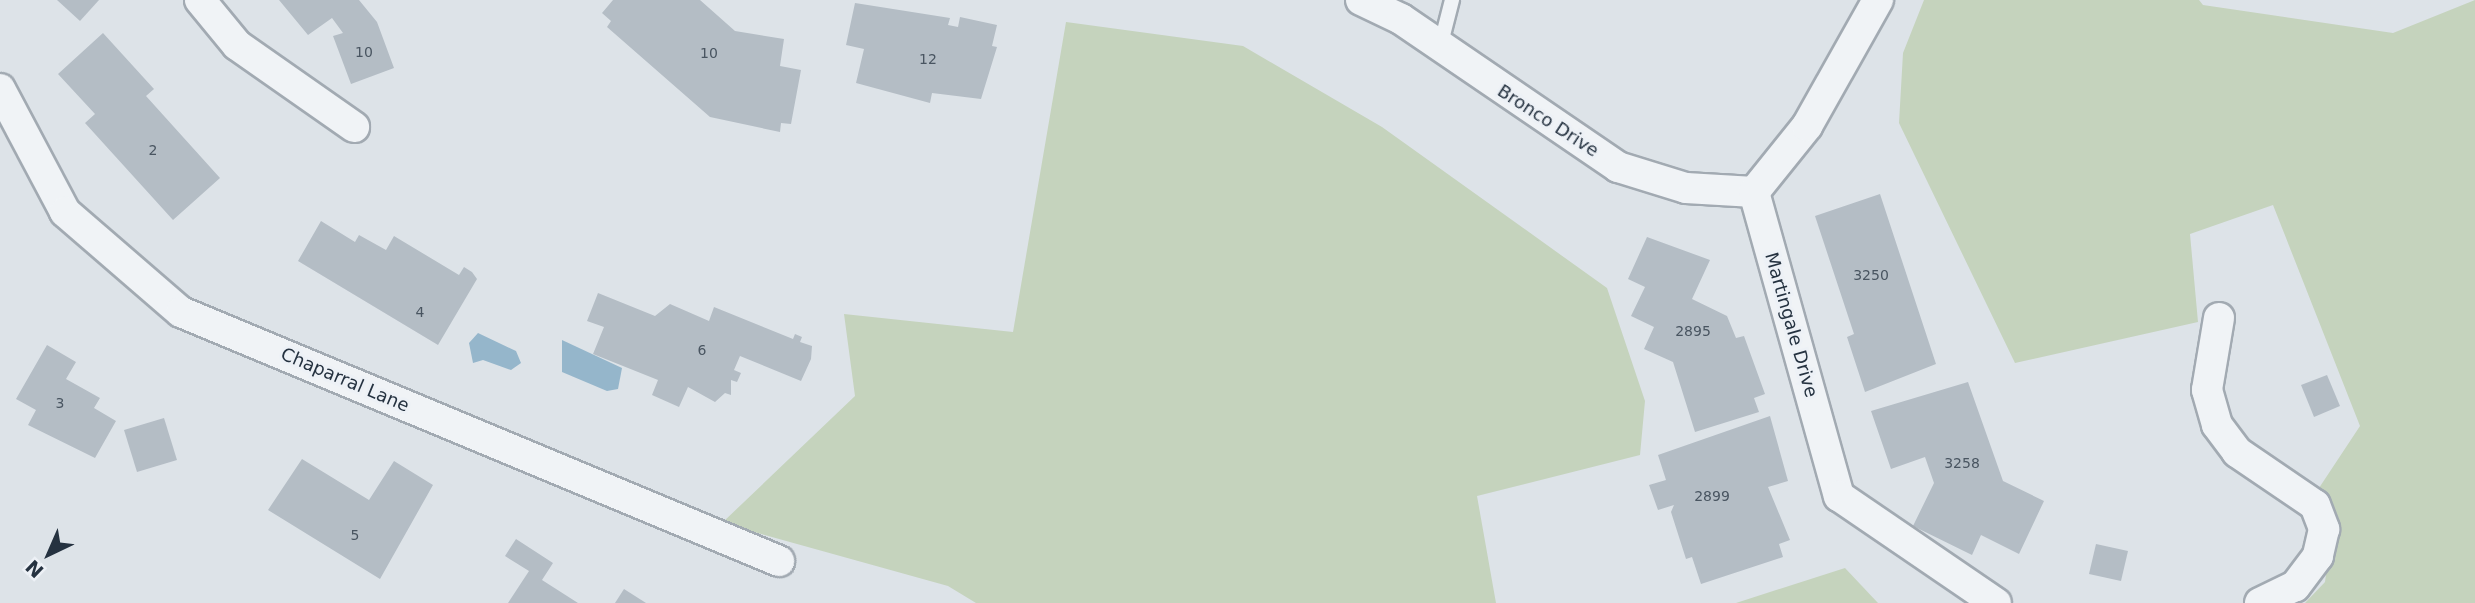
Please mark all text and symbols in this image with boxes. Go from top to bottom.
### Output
house number: 10 [355,44,373,60]
house number: 10 [700,45,718,61]
house number: 12 [919,51,937,67]
street label: Bronco Drive [1493,80,1603,162]
house number: 2 [149,142,157,158]
street label: Martingale Drive [1760,250,1822,400]
house number: 3250 [1853,267,1889,283]
house number: 4 [416,304,424,320]
house number: 2895 [1675,323,1711,339]
house number: 6 [698,342,706,358]
street label: Chaparral Lane [278,343,412,417]
house number: 3 [56,395,64,411]
house number: 3258 [1944,455,1980,471]
house number: 2899 [1694,488,1730,504]
north arrow [14,519,84,589]
house number: 5 [351,527,359,543]
text: N [21,556,48,583]

